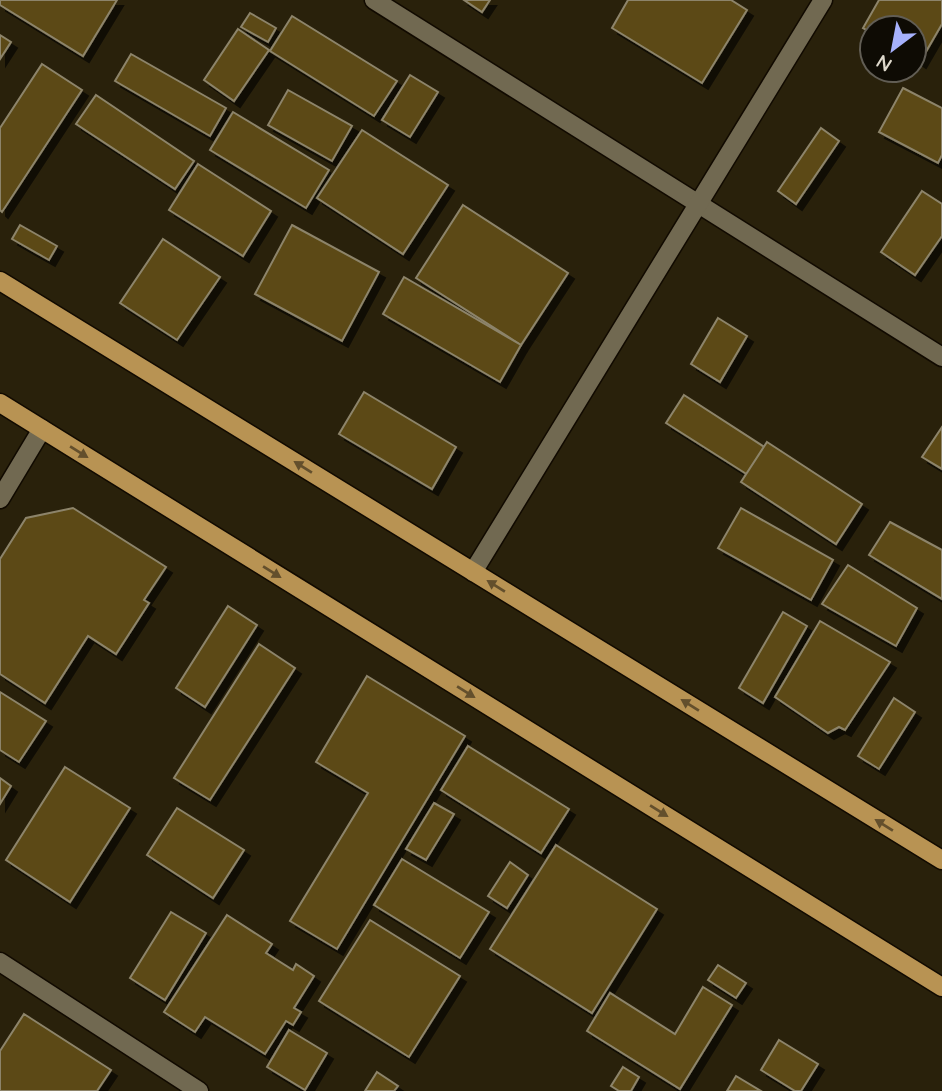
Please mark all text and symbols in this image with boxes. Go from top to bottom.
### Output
north arrow [858,14,928,84]
text: N [872,50,896,77]
one-way arrow [69,446,88,459]
one-way arrow [293,461,312,473]
one-way arrow [263,565,282,578]
one-way arrow [487,580,506,593]
one-way arrow [456,685,475,698]
one-way arrow [681,699,700,712]
one-way arrow [650,805,669,818]
one-way arrow [874,818,893,831]

